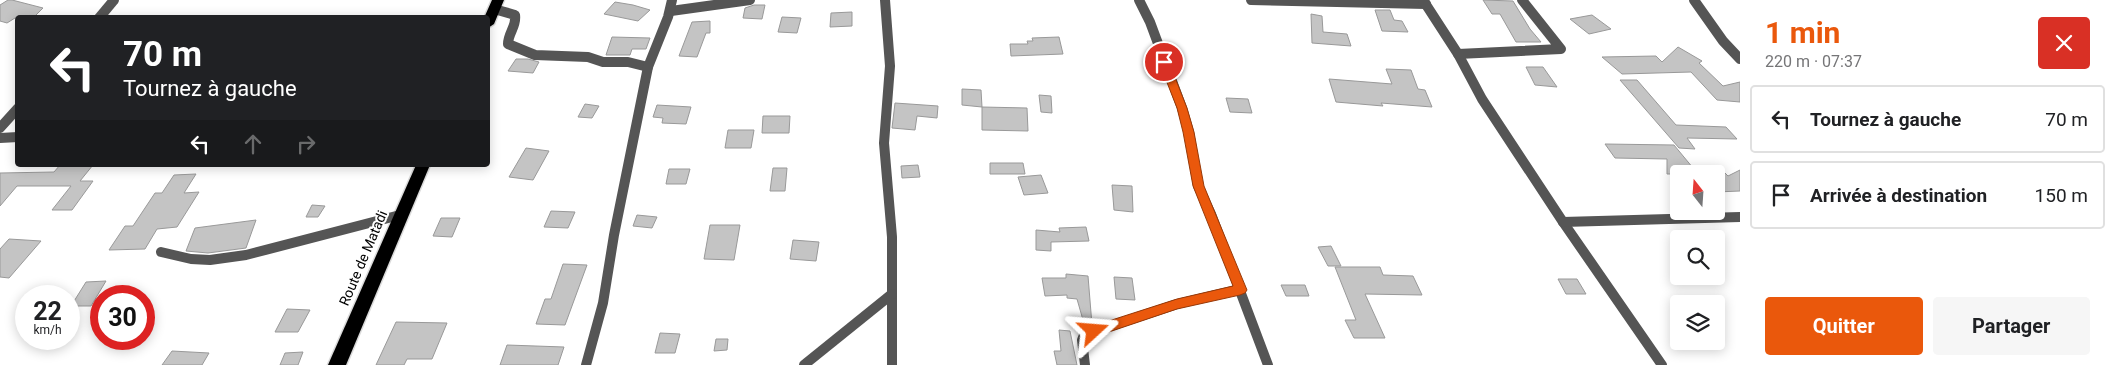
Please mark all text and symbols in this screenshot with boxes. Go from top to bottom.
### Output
text: 1 min [1765,15,1840,50]
button: close [2038,17,2090,69]
text: 70 m [123,34,202,75]
icon: left [40,35,105,100]
pin [1143,41,1185,83]
icon: arrive [1150,48,1178,76]
text: 220 m · 07:37 [1765,52,1862,71]
text: Tournez à gauche [123,76,297,101]
icon: left [1767,105,1795,133]
text: Tournez à gauche [1810,108,1961,131]
text: 70 m [2045,108,2088,131]
icon: left [186,130,214,158]
icon: ahead [239,130,267,158]
icon: right [292,130,320,158]
north arrow [1670,165,1725,220]
map controls [1670,165,1725,350]
icon: arrive [1767,181,1795,209]
text: Arrivée à destination [1810,184,1987,207]
text: 150 m [2035,184,2088,207]
street label: Route de Matadi [336,208,390,308]
button: search [1670,230,1725,285]
speed limit sign: 30 [90,285,155,350]
button: layers [1670,295,1725,350]
text: 22 [33,297,62,326]
button: Quitter [1765,297,1923,355]
button: Partager [1933,297,2090,355]
position arrow [1067,304,1119,356]
text: km/h [33,323,62,337]

